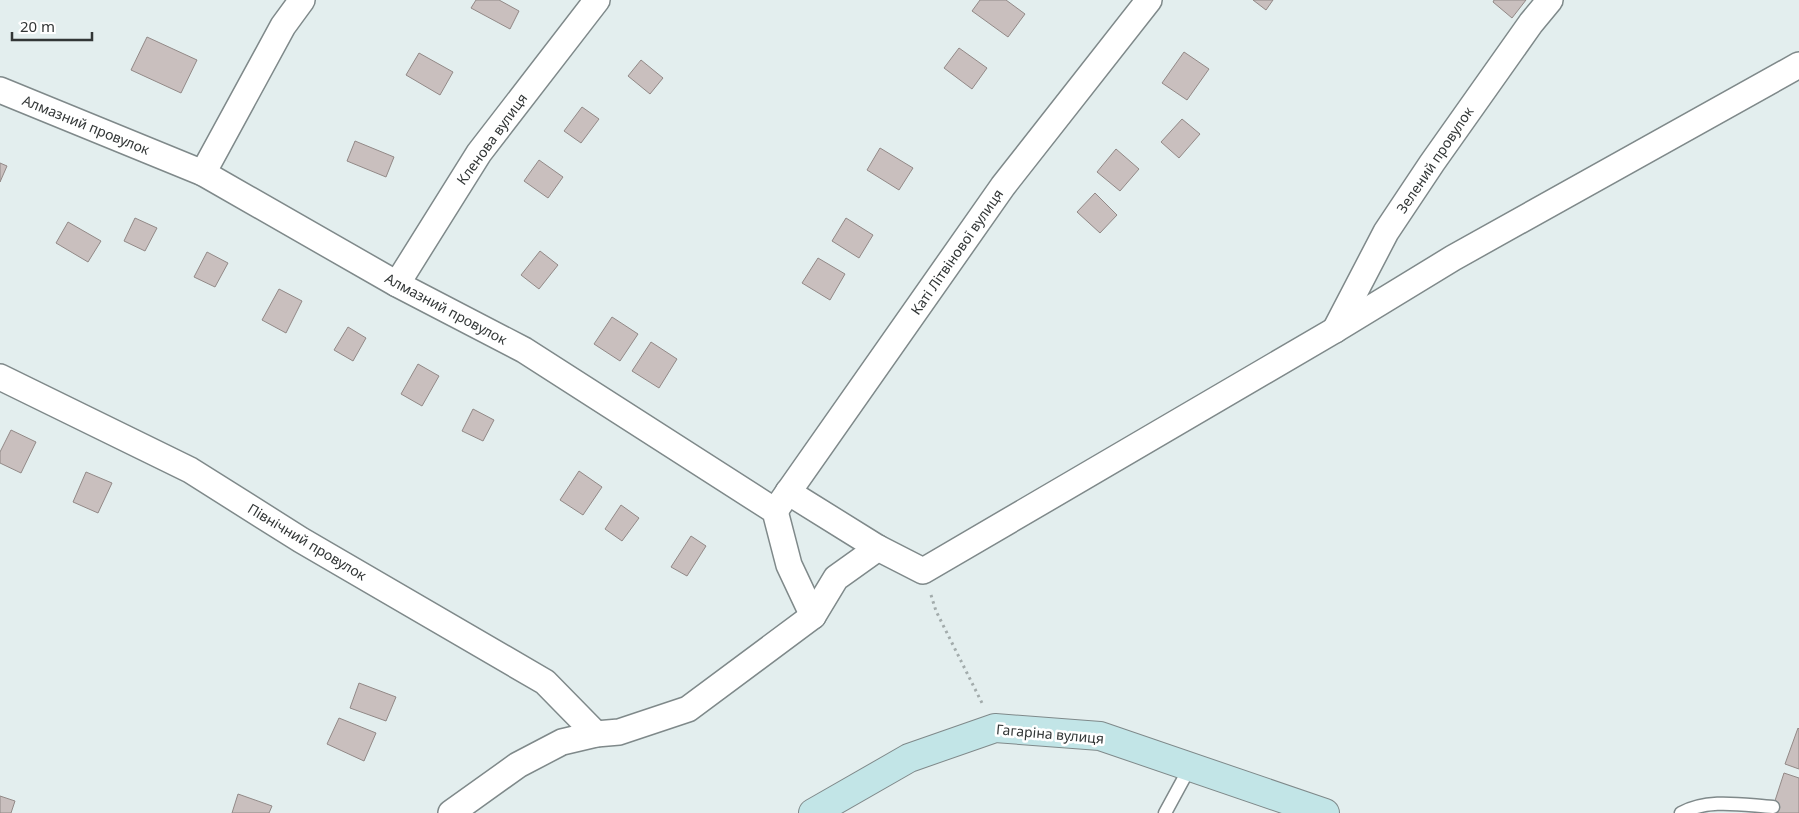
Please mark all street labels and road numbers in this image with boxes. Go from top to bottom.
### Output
street label: Кленова вулиця [452,89,531,188]
street label: Алмазний провулок [20,90,153,159]
street label: Зелений провулок [1392,102,1478,217]
street label: Каті Літвінової вулиця [906,185,1007,318]
street label: Алмазний провулок [382,268,511,349]
street label: Північний провулок [244,499,371,585]
street label: Гагаріна вулиця [995,719,1105,748]

